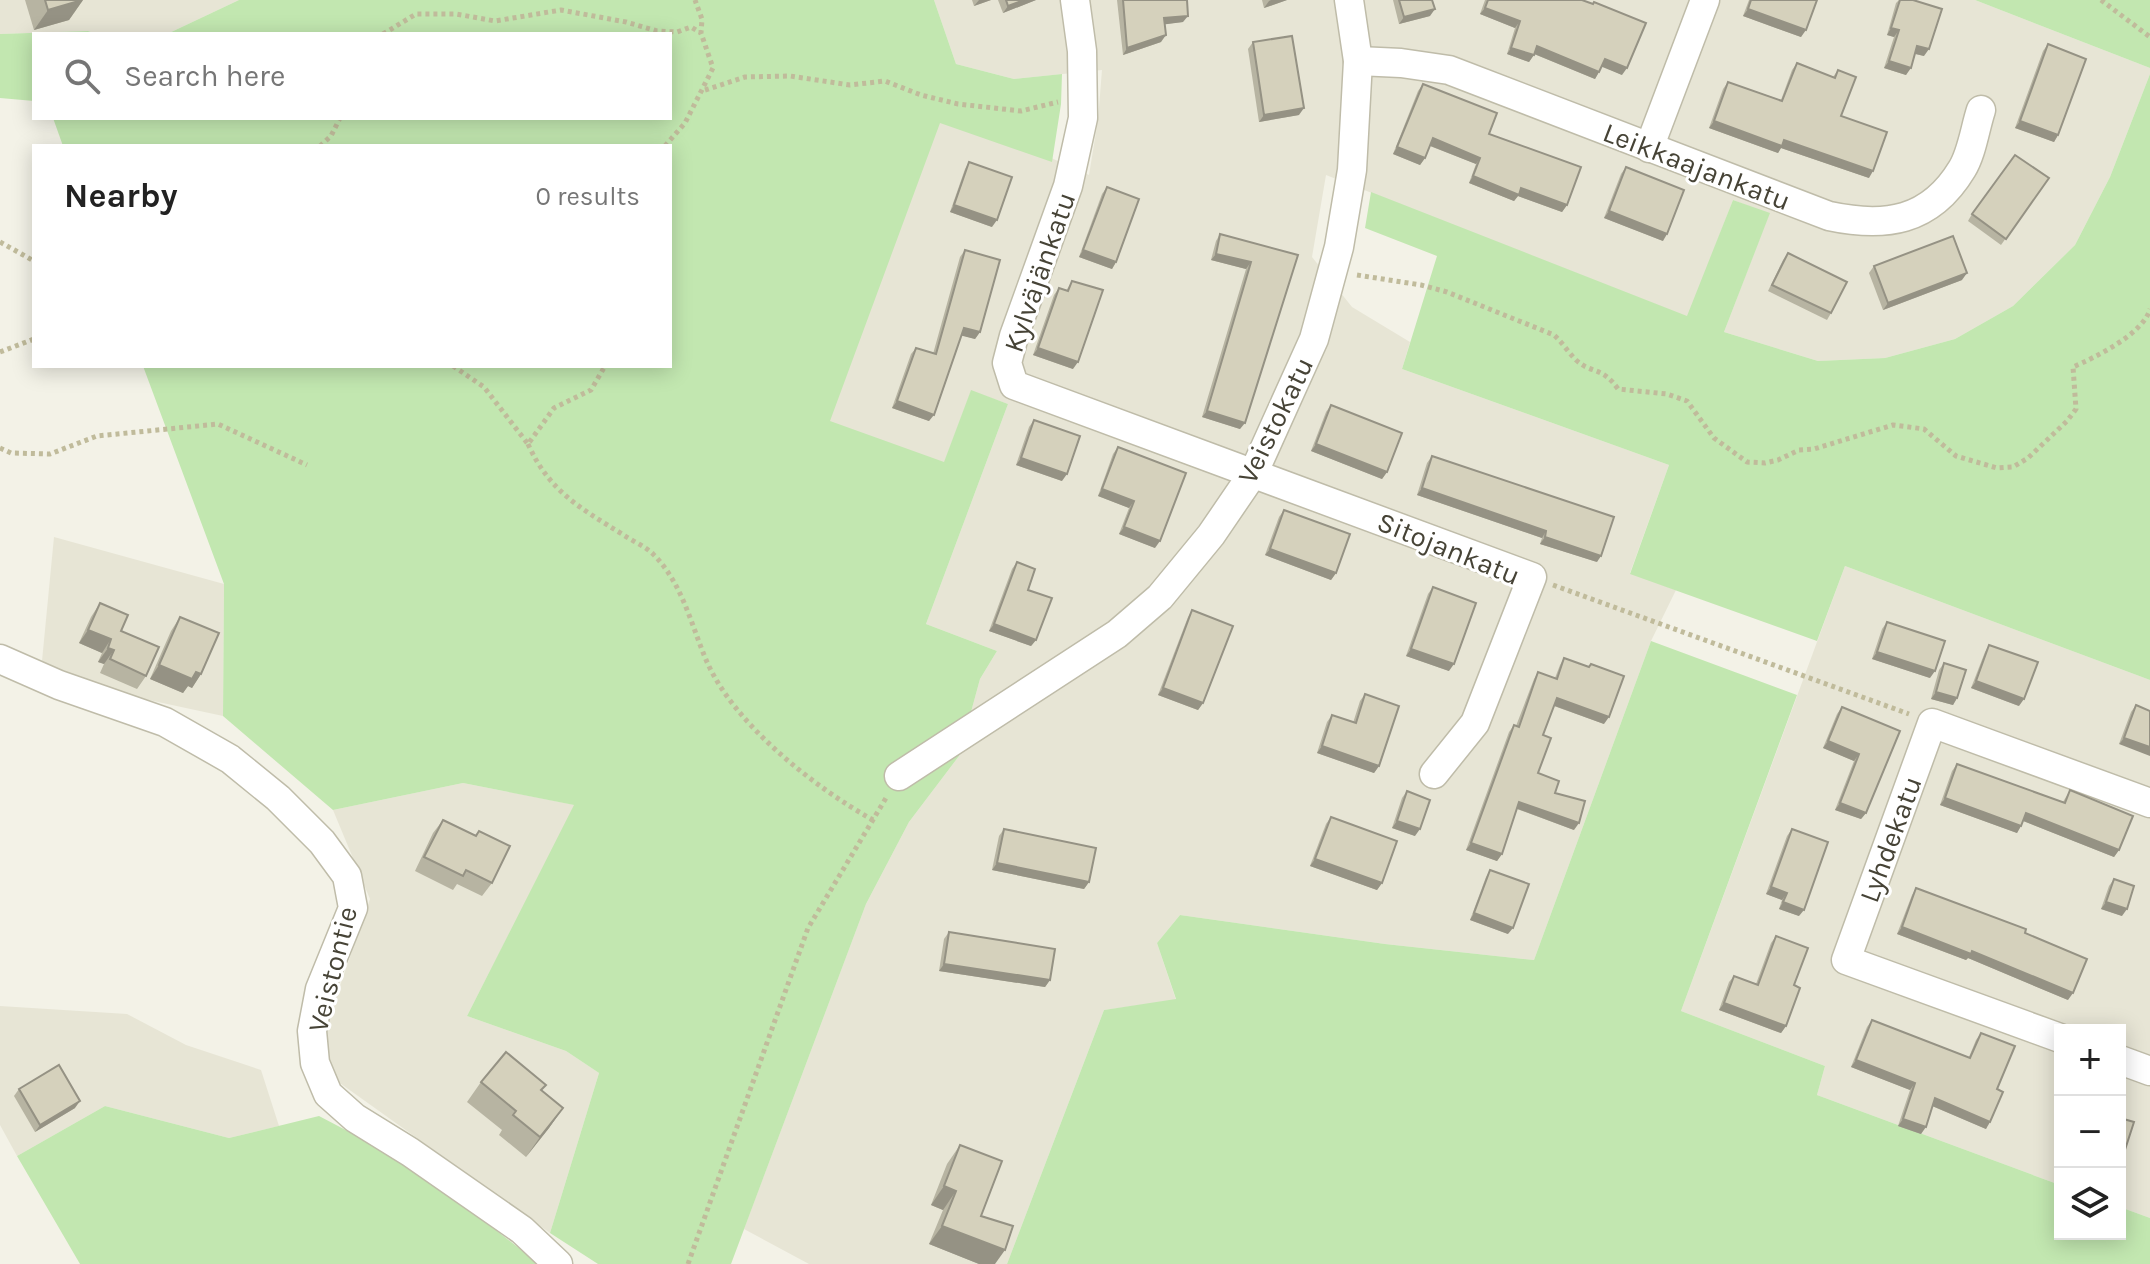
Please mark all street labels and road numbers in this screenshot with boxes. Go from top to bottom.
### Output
street label: Leikkaajankatu [1598,116,1795,217]
street label: Kylväjänkatu [997,188,1082,357]
street label: Veistokatu [1231,352,1320,489]
street label: Sitojankatu [1373,505,1525,592]
street label: Lyhdekatu [1852,772,1929,907]
street label: Veistontie [301,903,364,1035]

